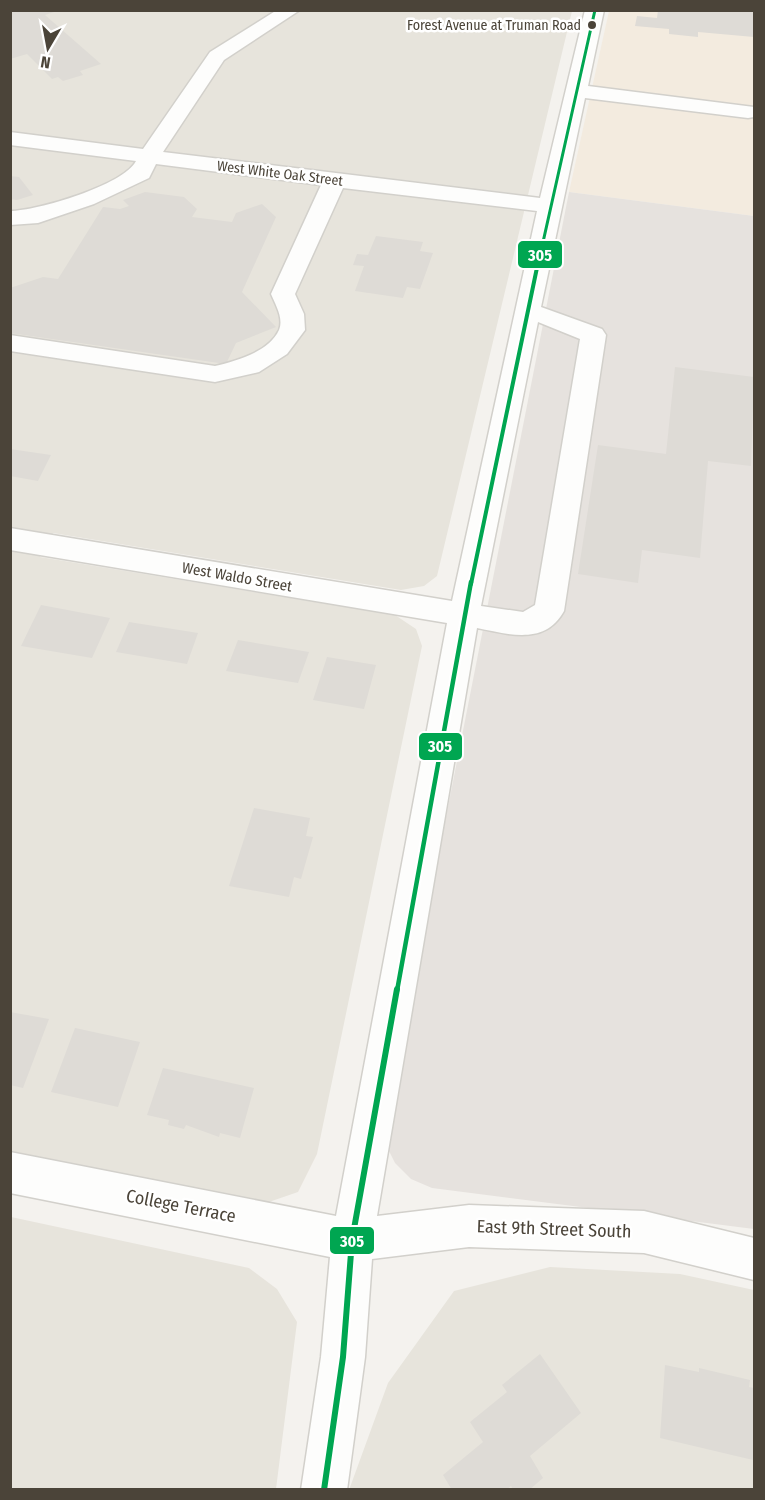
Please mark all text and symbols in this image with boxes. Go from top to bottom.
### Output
place label: Forest Avenue at Truman Road [407,17,581,34]
north arrow [18,18,78,78]
marker: Forest Avenue at Truman Road [586,19,598,31]
text: N [39,52,52,72]
street label: West White Oak Street [216,157,344,190]
line badge: 305 [517,240,563,269]
text: 305 [527,246,552,265]
street label: West Waldo Street [181,558,294,596]
line badge: 305 [418,732,463,761]
text: 305 [427,737,452,756]
street label: College Terrace [124,1185,238,1227]
street label: East 9th Street South [476,1215,632,1243]
line badge: 305 [329,1226,375,1255]
text: 305 [339,1232,364,1251]

